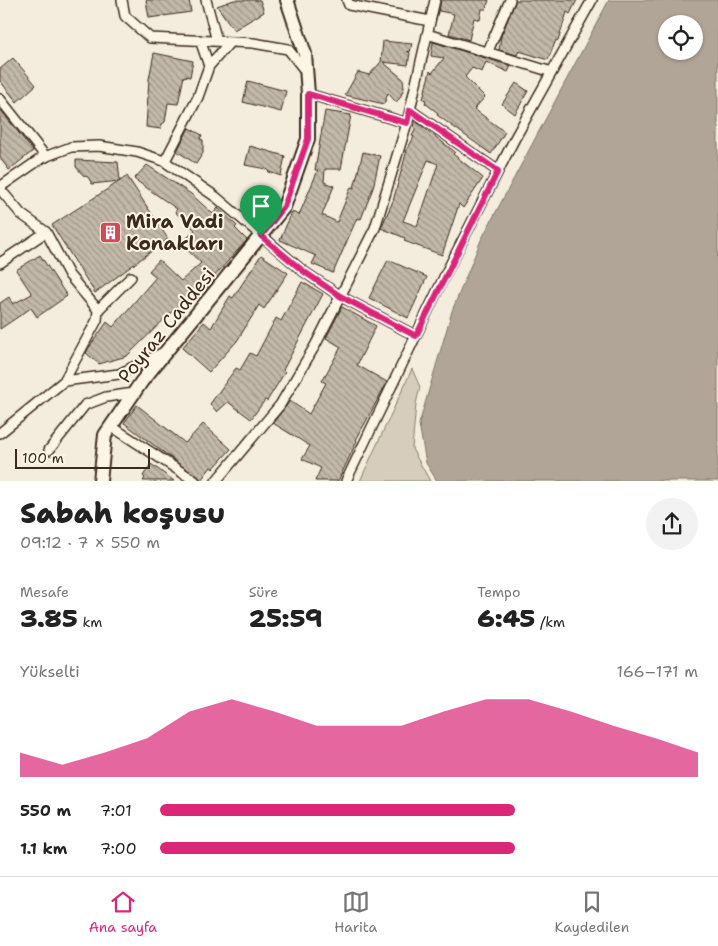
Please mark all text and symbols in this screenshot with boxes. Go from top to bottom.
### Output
map controls [658,15,703,60]
button: locate [658,15,703,60]
pin [240,185,282,236]
icon: arrive [247,192,275,220]
place label: Mira Vadi Konakları [126,209,224,256]
building icon: Mira Vadi Konakları [98,220,122,244]
street label: Poyraz Caddesi [112,262,221,388]
scale bar [15,446,150,469]
text: 100 m [22,449,64,467]
text: Sabah koşusu [20,494,225,532]
button: share [646,498,698,550]
text: 09:12 · 7 × 550 m [20,532,160,553]
text: Mesafe [20,583,69,601]
text: Süre [249,583,278,601]
text: Tempo [477,583,520,601]
text: 3.85 [20,601,78,635]
text: 25:59 [249,601,323,635]
text: 6:45 [477,601,535,635]
text: km [78,613,102,631]
text: /km [535,613,565,631]
text: Yükselti [20,661,80,682]
text: 166–171 m [617,661,698,682]
text: 550 m [20,800,71,821]
text: 7:01 [100,800,132,821]
text: 1.1 km [20,838,67,859]
text: 7:00 [100,838,137,859]
tab: Ana sayfa [89,888,157,936]
tab: Harita [334,888,377,936]
tab: Kaydedilen [555,888,629,936]

